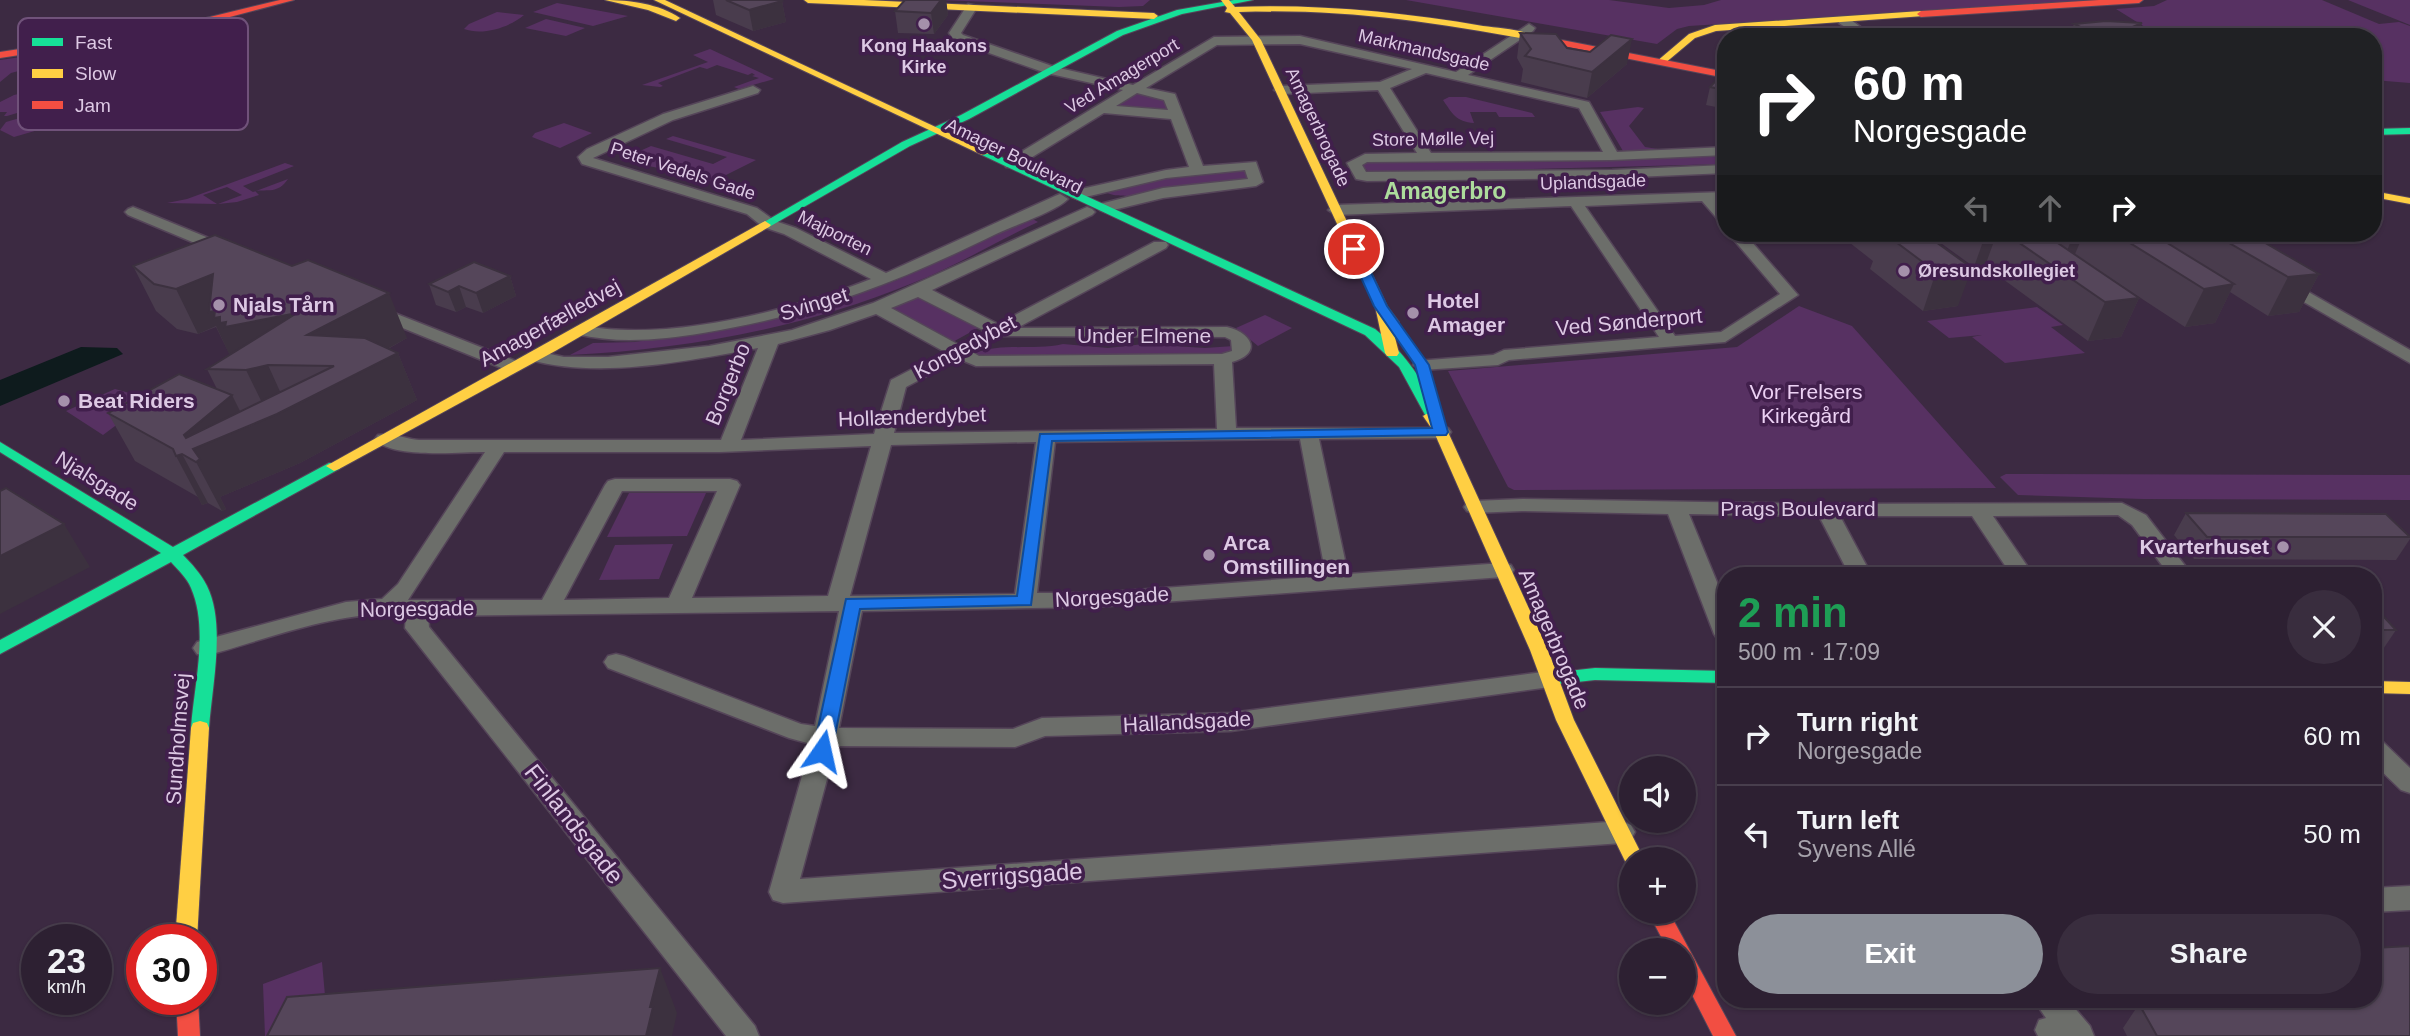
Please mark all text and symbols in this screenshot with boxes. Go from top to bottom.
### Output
marker: Kong Haakons Kirke [916,16,932,32]
legend [18,18,248,130]
street label: Markmandsgade [1356,25,1492,75]
text: Fast [75,32,113,53]
street label: Ved Amagerport [1062,34,1182,118]
place label: Kong Haakons Kirke [861,36,987,77]
icon: right [1738,56,1829,147]
text: 60 m [1853,56,1965,110]
text: Slow [75,63,116,84]
street label: Amagerbrogade [1282,64,1354,190]
text: Jam [75,95,111,116]
text: Norgesgade [1853,113,2027,149]
street label: Amager Boulevard [943,114,1085,198]
street label: Store Mølle Vej [1372,128,1494,150]
street label: Peter Vedels Gade [608,138,758,204]
street label: Uplandsgade [1540,170,1646,194]
district label: Amagerbro [1384,178,1506,204]
icon: left [1958,189,1996,227]
icon: ahead [2031,189,2069,227]
icon: right [2104,189,2142,227]
street label: Majporten [795,206,875,260]
pin [1324,219,1384,279]
icon: arrive [1335,230,1373,268]
place label: Øresundskollegiet [1918,261,2075,281]
marker: Øresundskollegiet [1896,263,1912,279]
street label: Amagerfælledvej [475,274,624,371]
street label: Svinget [777,282,851,325]
place label: Hotel Amager [1427,289,1505,336]
place label: Njals Tårn [233,293,335,316]
marker: Njals Tårn [211,297,227,313]
street label: Ved Sønderport [1555,304,1703,339]
marker: Hotel Amager [1405,305,1421,321]
street label: Kongedybet [910,310,1020,383]
street label: Under Elmene [1077,324,1211,347]
street label: Borgerbo [701,339,754,428]
park label: Vor Frelsers Kirkegård [1749,380,1863,427]
place label: Beat Riders [78,389,195,412]
marker: Beat Riders [56,393,72,409]
street label: Hollænderdybet [837,402,987,431]
street label: Njalsgade [52,446,143,515]
street label: Prags Boulevard [1720,497,1876,520]
place label: Arca Omstillingen [1223,531,1350,578]
place label: Kvarterhuset [2139,535,2269,558]
marker: Kvarterhuset [2275,539,2291,555]
marker: Arca Omstillingen [1201,547,1217,563]
street label: Amagerbrogade [1514,565,1594,713]
street label: Norgesgade [1054,582,1170,611]
text: 2 min [1738,589,1848,636]
button: close [2287,590,2361,664]
street label: Norgesgade [360,596,474,621]
text: 500 m · 17:09 [1738,639,1880,665]
street label: Sundholmsvej [161,672,194,806]
street label: Hallandsgade [1122,707,1252,736]
text: Turn right [1797,707,1918,737]
position arrow [785,714,859,788]
icon: right [1738,717,1776,755]
text: 60 m [2303,721,2361,751]
text: Norgesgade [1797,738,1922,764]
map controls [1619,756,1696,1015]
button: sound [1619,756,1696,833]
street label: Finlandsgade [519,759,629,889]
text: Turn left [1797,805,1899,835]
icon: left [1738,815,1776,853]
text: 50 m [2303,819,2361,849]
text: Syvens Allé [1797,836,1916,862]
button: + [1619,847,1696,924]
street label: Sverrigsgade [940,857,1083,894]
button: Exit [1738,914,2043,994]
button: Share [2057,914,2361,994]
speed limit sign: 30 [126,924,217,1015]
button: − [1619,938,1696,1015]
text: 23 [47,941,86,980]
text: km/h [47,977,86,997]

